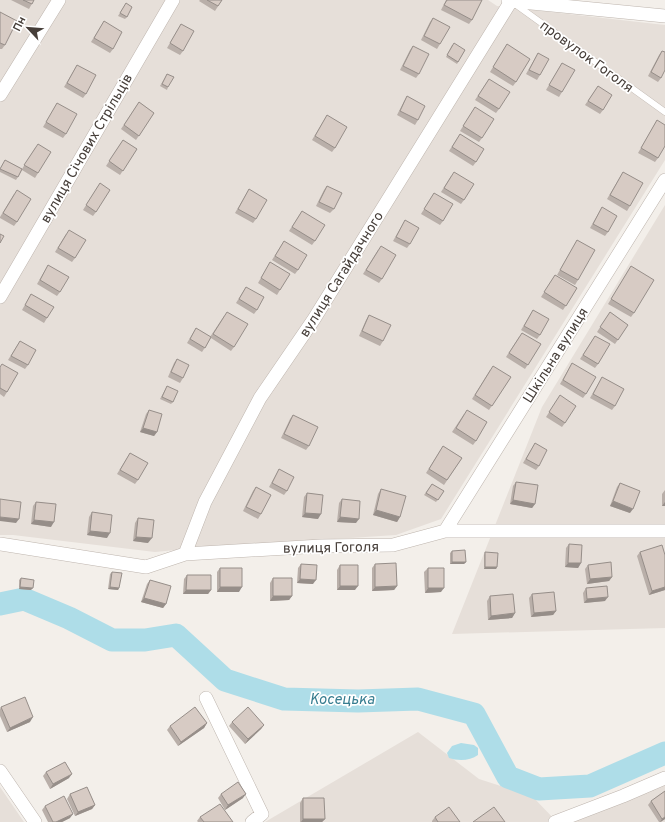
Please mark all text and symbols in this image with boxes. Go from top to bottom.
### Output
north arrow [8,8,48,48]
text: Пн [10,14,29,34]
street label: провулок Гоголя [536,18,636,97]
street label: вулиця Січових Стрільців [38,71,137,226]
street label: вулиця Сагайдачного [297,209,388,341]
street label: Шкільна вулиця [520,305,592,407]
street label: вулиця Гоголя [283,539,379,558]
water label: Косецька [310,691,375,710]

